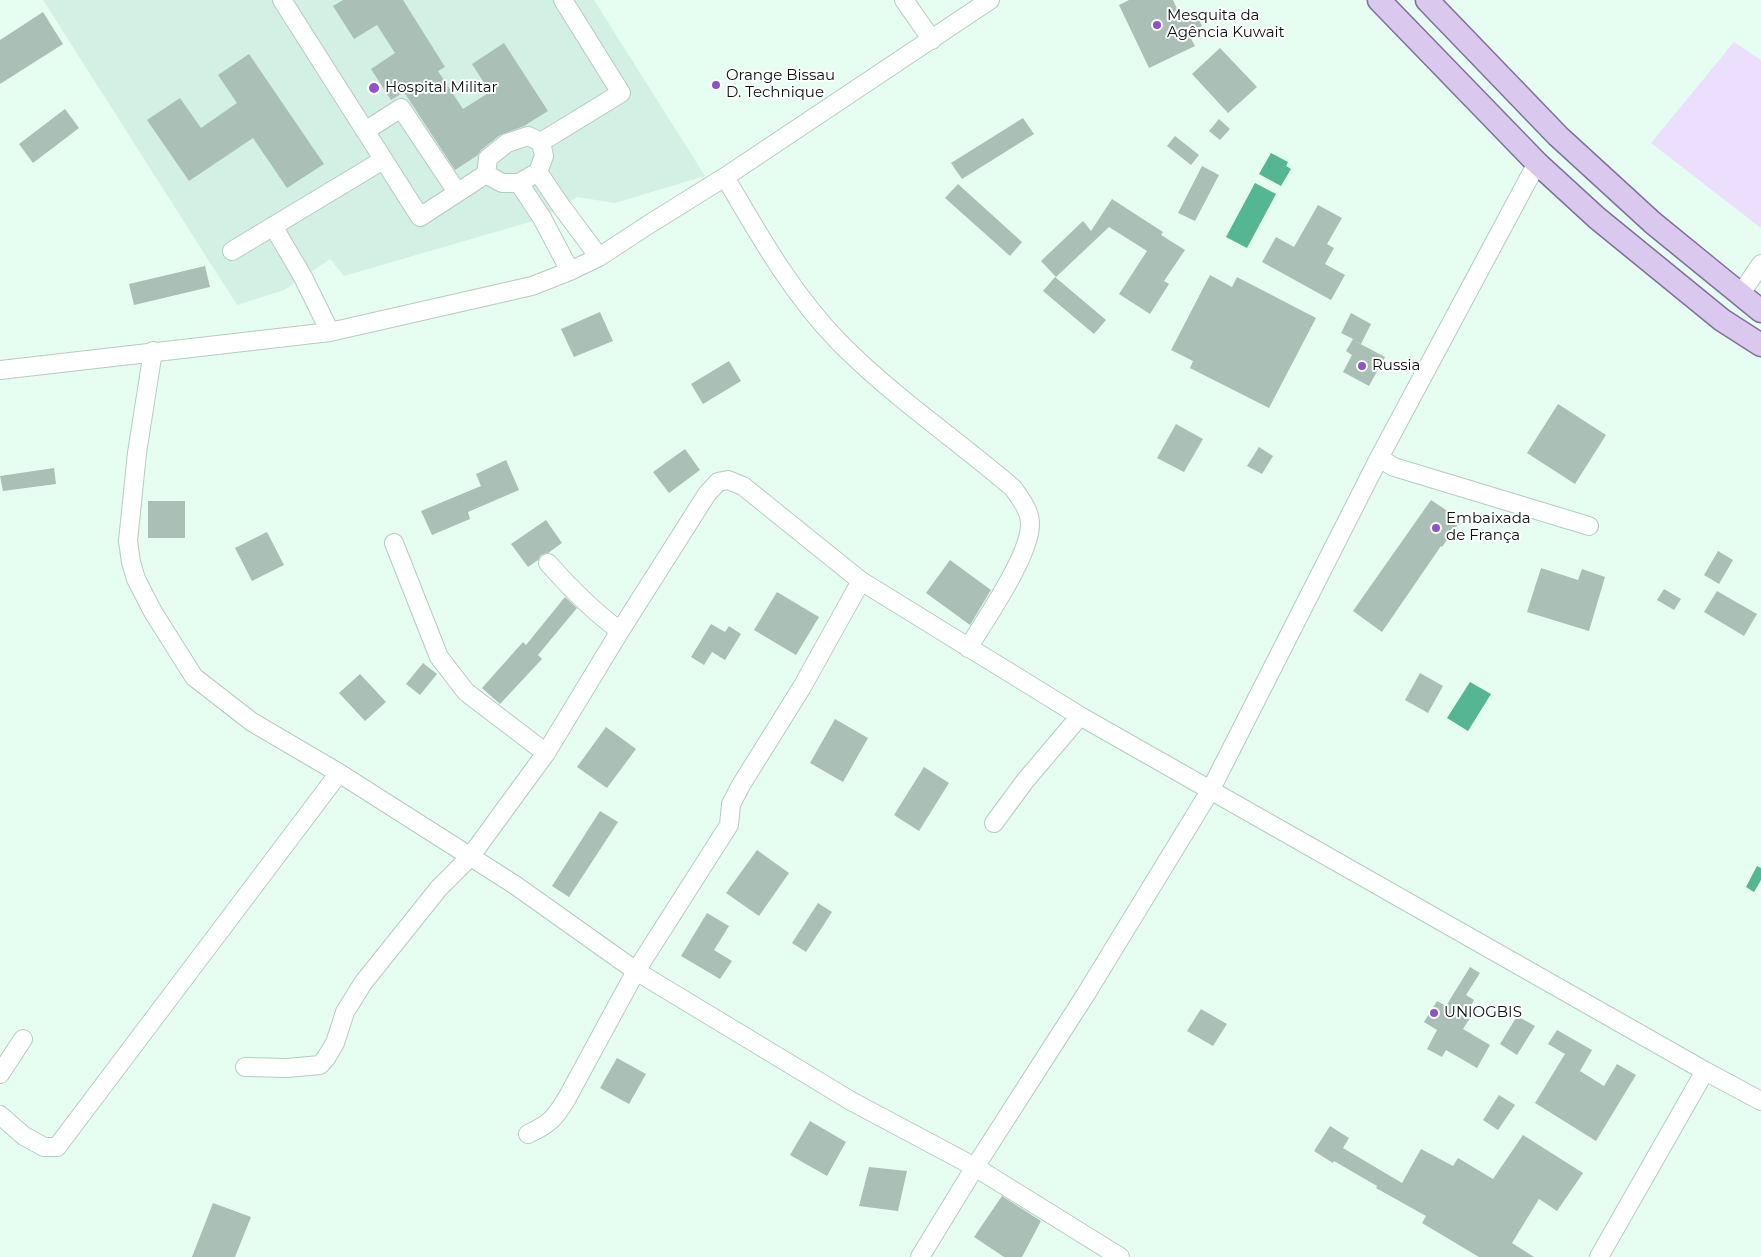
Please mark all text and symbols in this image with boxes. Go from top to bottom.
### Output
place label: Mesquita da Agência Kuwait [1167,7,1284,42]
marker: Mesquita da Agência Kuwait [1151,19,1163,31]
place label: Orange Bissau D. Technique [726,67,835,102]
place label: Hospital Militar [385,79,498,97]
marker: Orange Bissau D. Technique [710,79,722,91]
marker: Hospital Militar [367,81,381,95]
place label: Russia [1372,357,1420,375]
marker: Russia [1356,360,1368,372]
place label: Embaixada de França [1446,510,1531,545]
marker: Embaixada de França [1430,522,1442,534]
place label: UNIOGBIS [1444,1004,1522,1022]
marker: UNIOGBIS [1428,1007,1440,1019]

